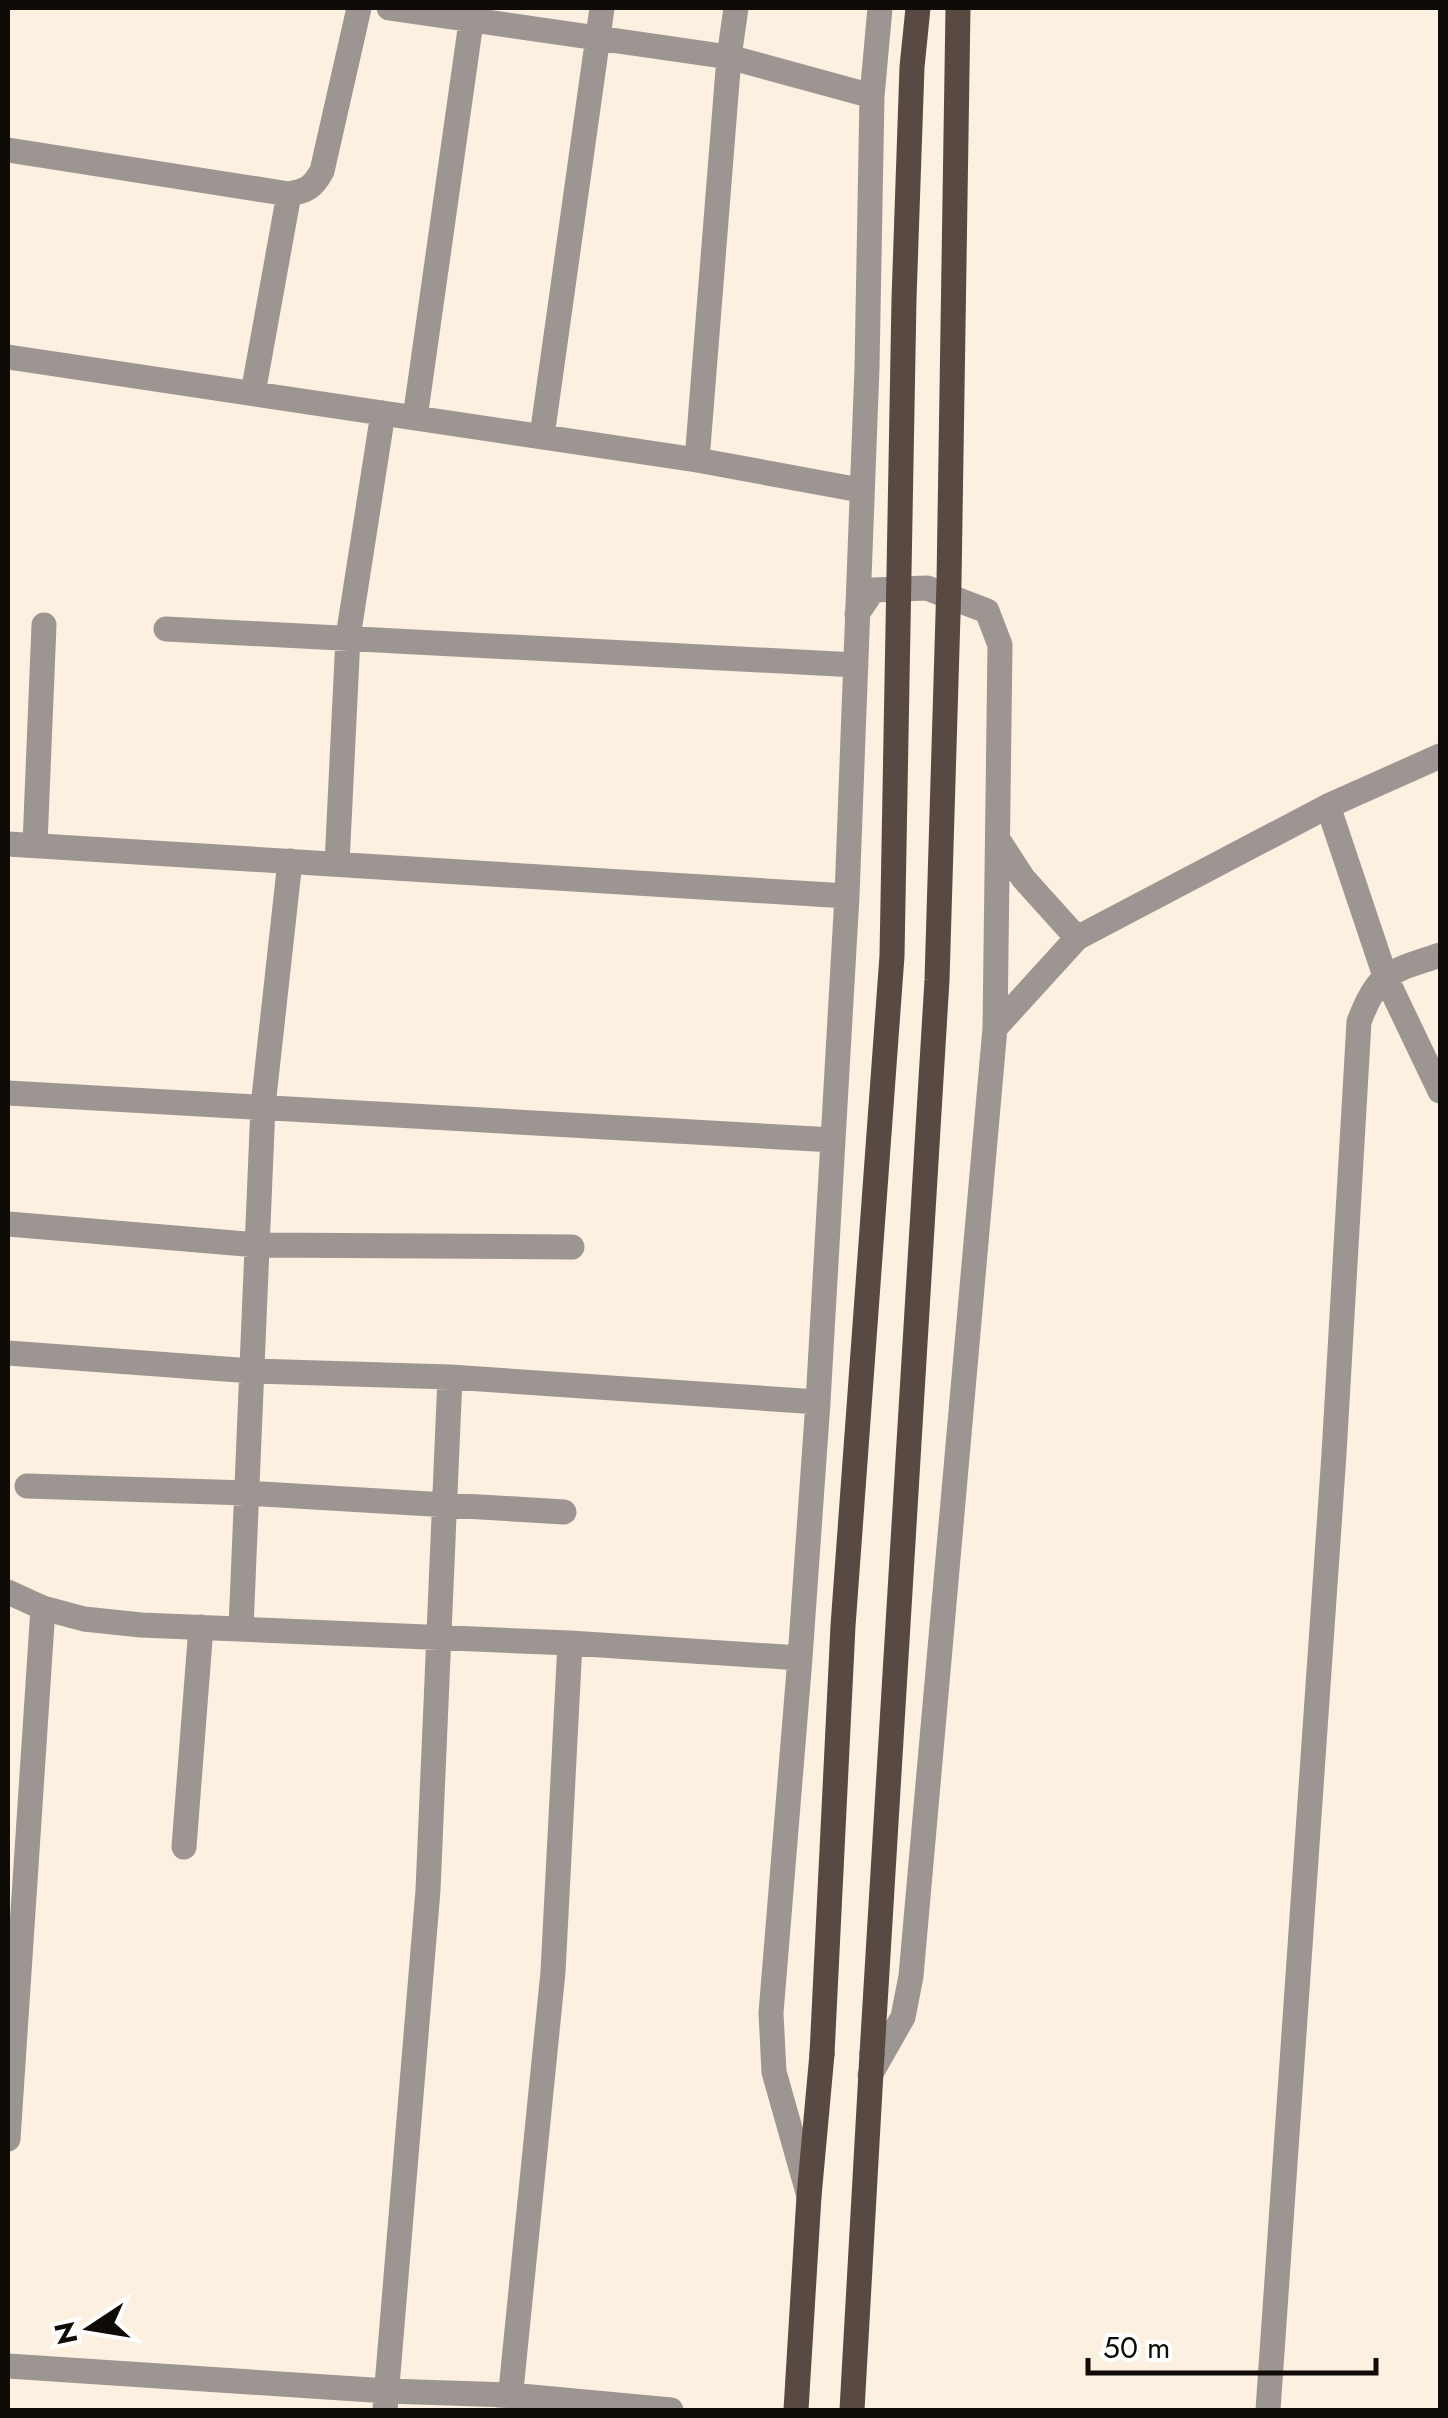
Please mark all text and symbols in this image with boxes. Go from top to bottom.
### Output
north arrow [40,2278,140,2378]
scale bar [1088,2313,1376,2375]
text: N [44,2318,88,2348]
text: 50 m [1103,2326,1170,2369]

